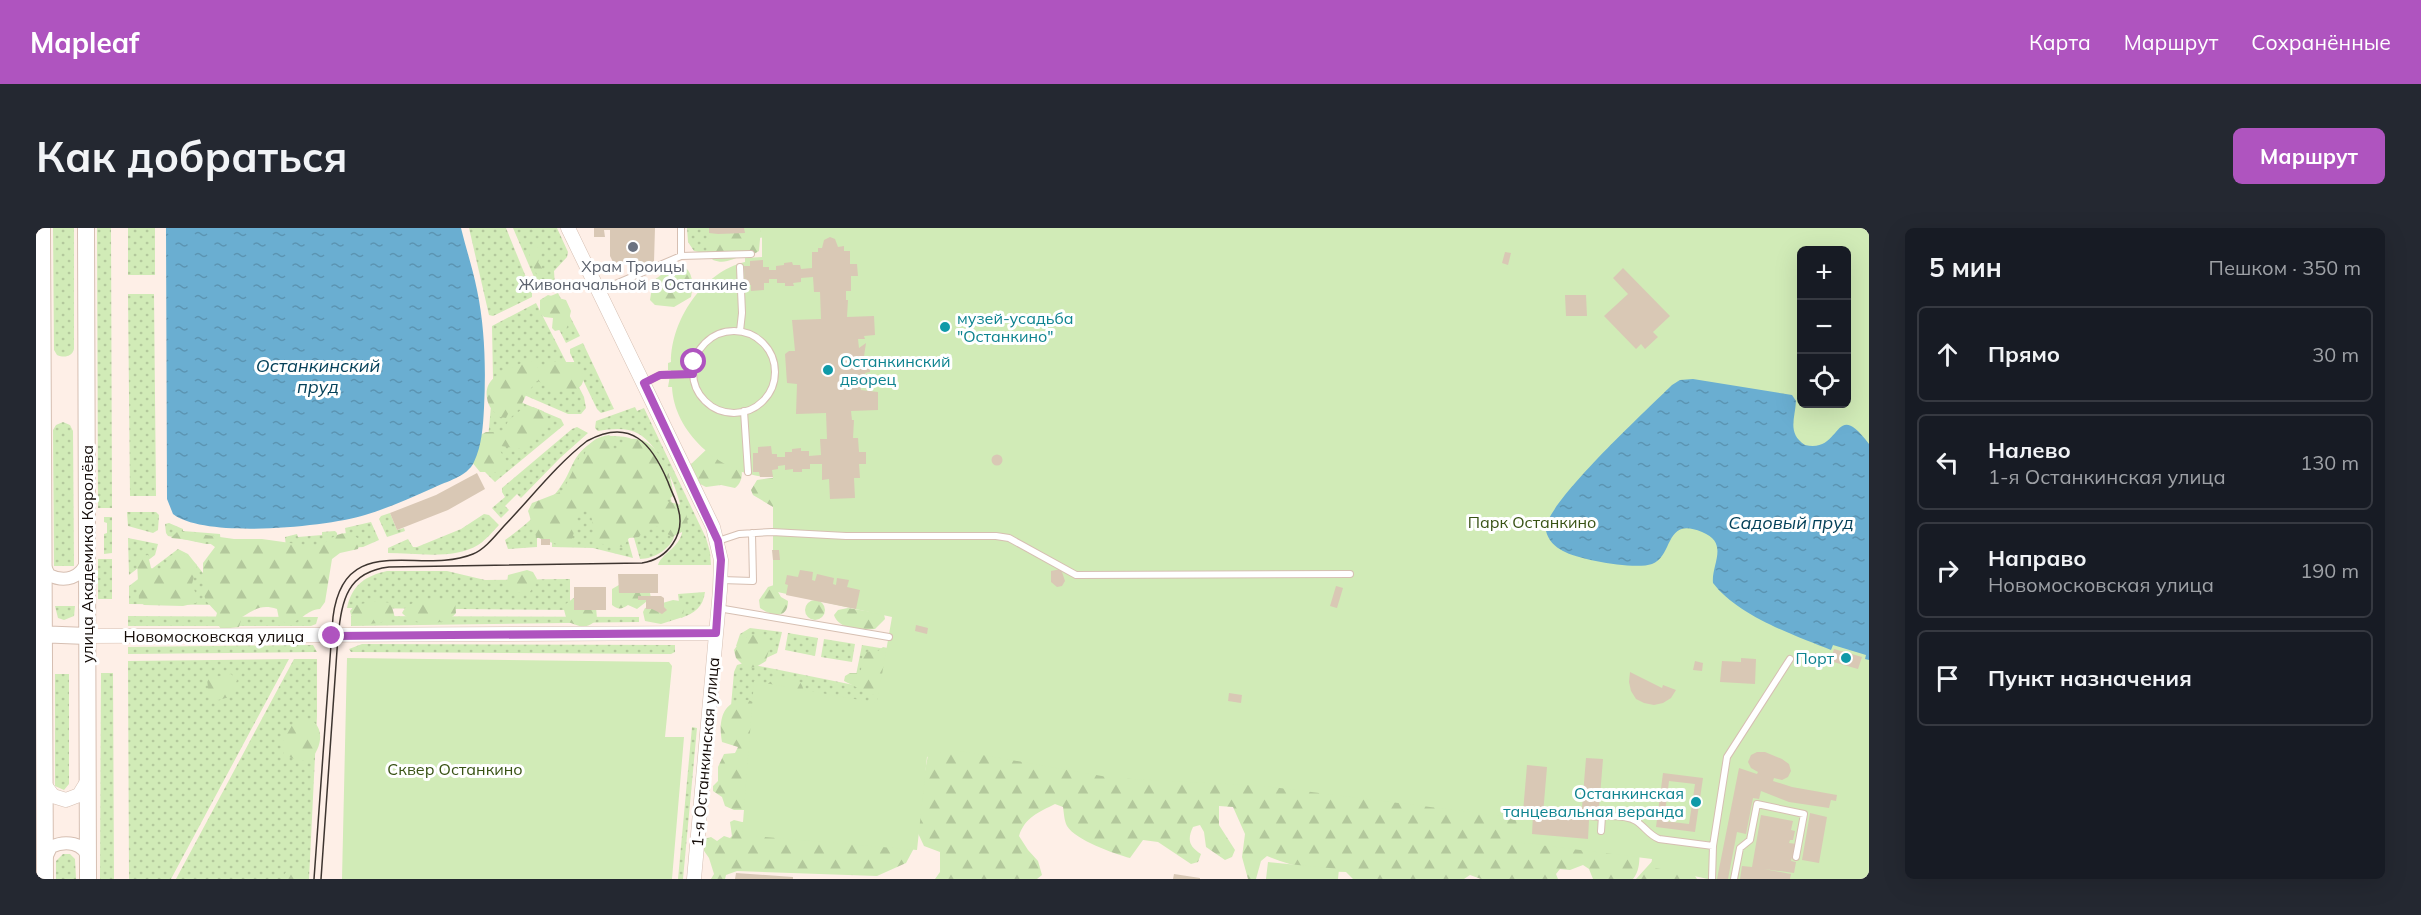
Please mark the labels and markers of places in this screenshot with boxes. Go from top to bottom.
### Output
marker: Храм Троицы Живоначальной в Останкине [626,240,640,254]
place label: Храм Троицы Живоначальной в Останкине [518,256,748,294]
place label: музей-усадьба "Останкино" [957,308,1074,346]
marker: музей-усадьба "Останкино" [938,320,952,334]
place label: Останкинский дворец [840,351,950,389]
marker: Останкинский дворец [821,363,835,377]
place label: Порт [1795,648,1835,668]
marker: Порт [1839,651,1853,665]
place label: Останкинская танцевальная веранда [1503,783,1684,821]
marker: Останкинская танцевальная веранда [1689,795,1703,809]

